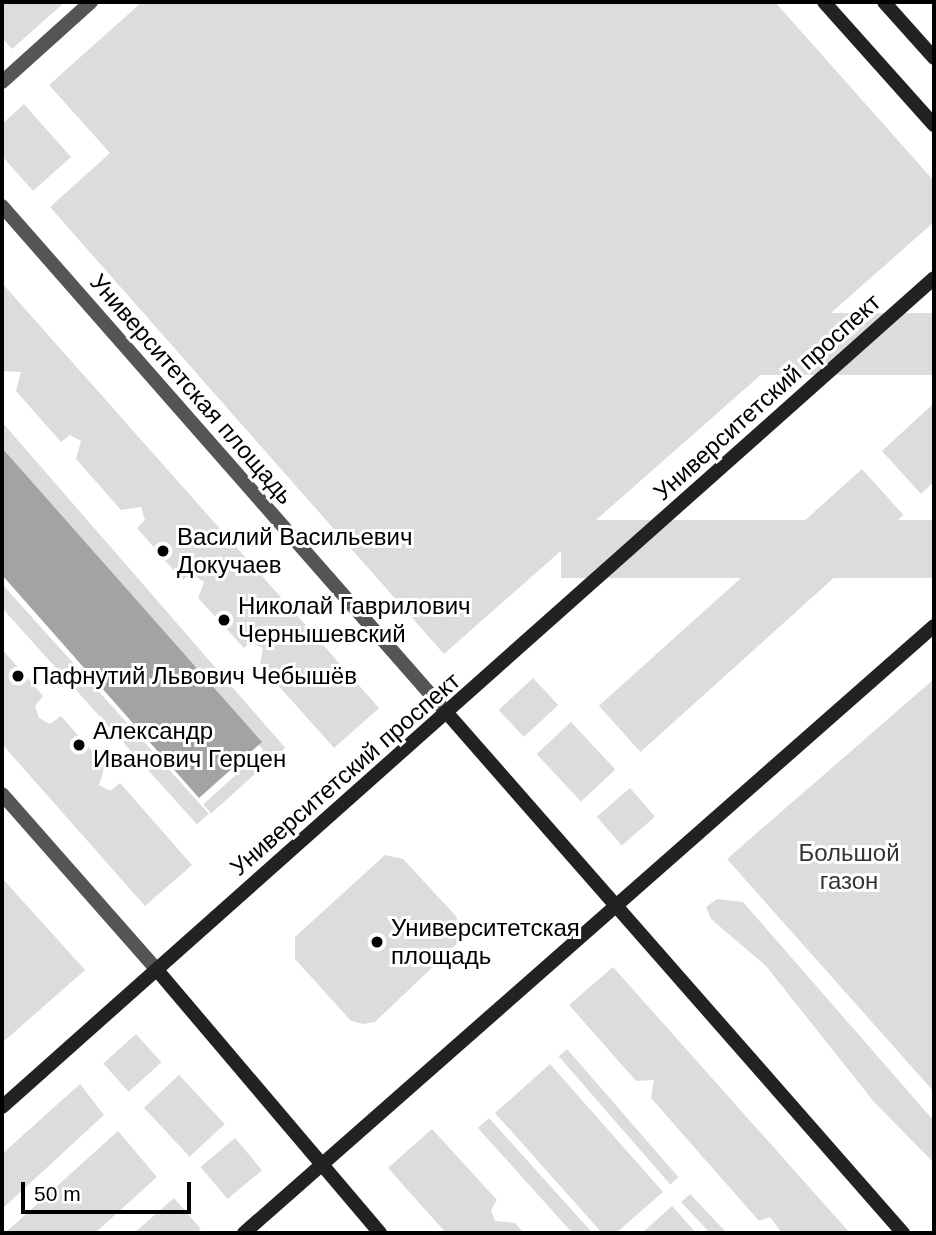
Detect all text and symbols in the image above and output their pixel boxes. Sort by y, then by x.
street label: Университетская площадь [84,268,300,510]
street label: Университетский проспект [648,288,886,506]
place label: Василий Васильевич Докучаев [177,523,413,579]
marker: Василий Васильевич Докучаев [155,543,171,559]
place label: Николай Гаврилович Чернышевский [238,592,471,648]
marker: Николай Гаврилович Чернышевский [216,612,232,628]
place label: Пафнутий Львович Чебышёв [32,662,357,690]
street label: Университетский проспект [224,666,466,882]
marker: Пафнутий Львович Чебышёв [10,668,26,684]
place label: Александр Иванович Герцен [93,717,286,773]
marker: Александр Иванович Герцен [71,737,87,753]
park label: Большой газон [798,839,900,895]
place label: Университетская площадь [391,914,580,970]
marker: Университетская площадь [369,934,385,950]
scale bar [24,1168,194,1212]
text: 50 m [34,1182,81,1205]

